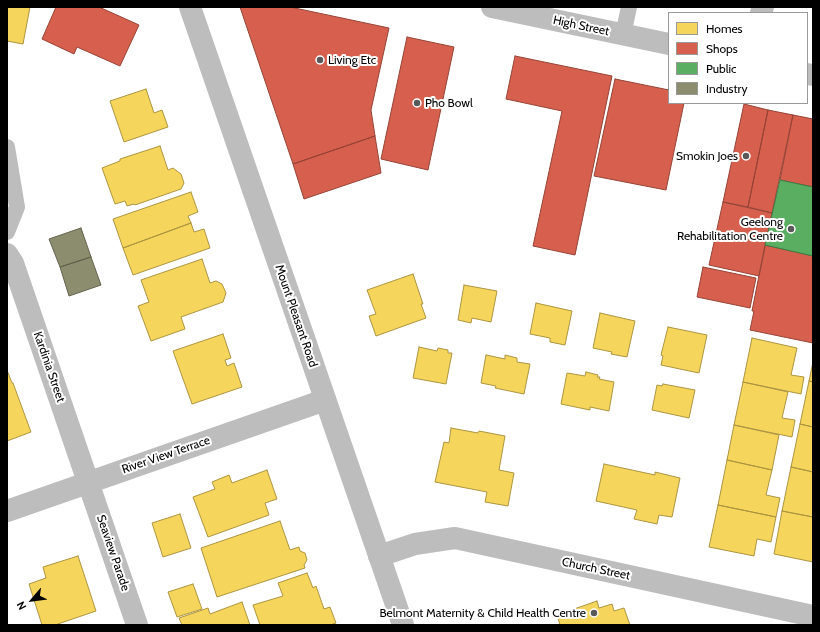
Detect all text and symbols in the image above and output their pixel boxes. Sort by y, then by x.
legend [668,12,808,104]
street label: High Street [552,13,610,39]
text: Homes [706,21,743,36]
text: Shops [706,41,738,56]
place label: Living Etc [328,53,376,67]
marker: Living Etc [315,55,325,65]
text: Public [706,61,737,76]
text: Industry [706,81,747,96]
place label: Pho Bowl [425,96,473,110]
marker: Pho Bowl [412,98,422,108]
place label: Smokin Joes [676,149,738,163]
marker: Smokin Joes [741,151,751,161]
place label: Geelong Rehabilitation Centre [677,215,783,243]
marker: Geelong Rehabilitation Centre [786,224,796,234]
street label: Mount Pleasant Road [272,263,320,369]
street label: Kardinia Street [30,330,68,404]
street label: River View Terrace [120,433,212,477]
street label: Seaview Parade [93,513,133,593]
street label: Church Street [561,555,631,583]
north arrow [12,580,52,620]
text: N [13,599,29,612]
place label: Belmont Maternity & Child Health Centre [379,606,586,620]
marker: Belmont Maternity & Child Health Centre [589,608,599,618]

